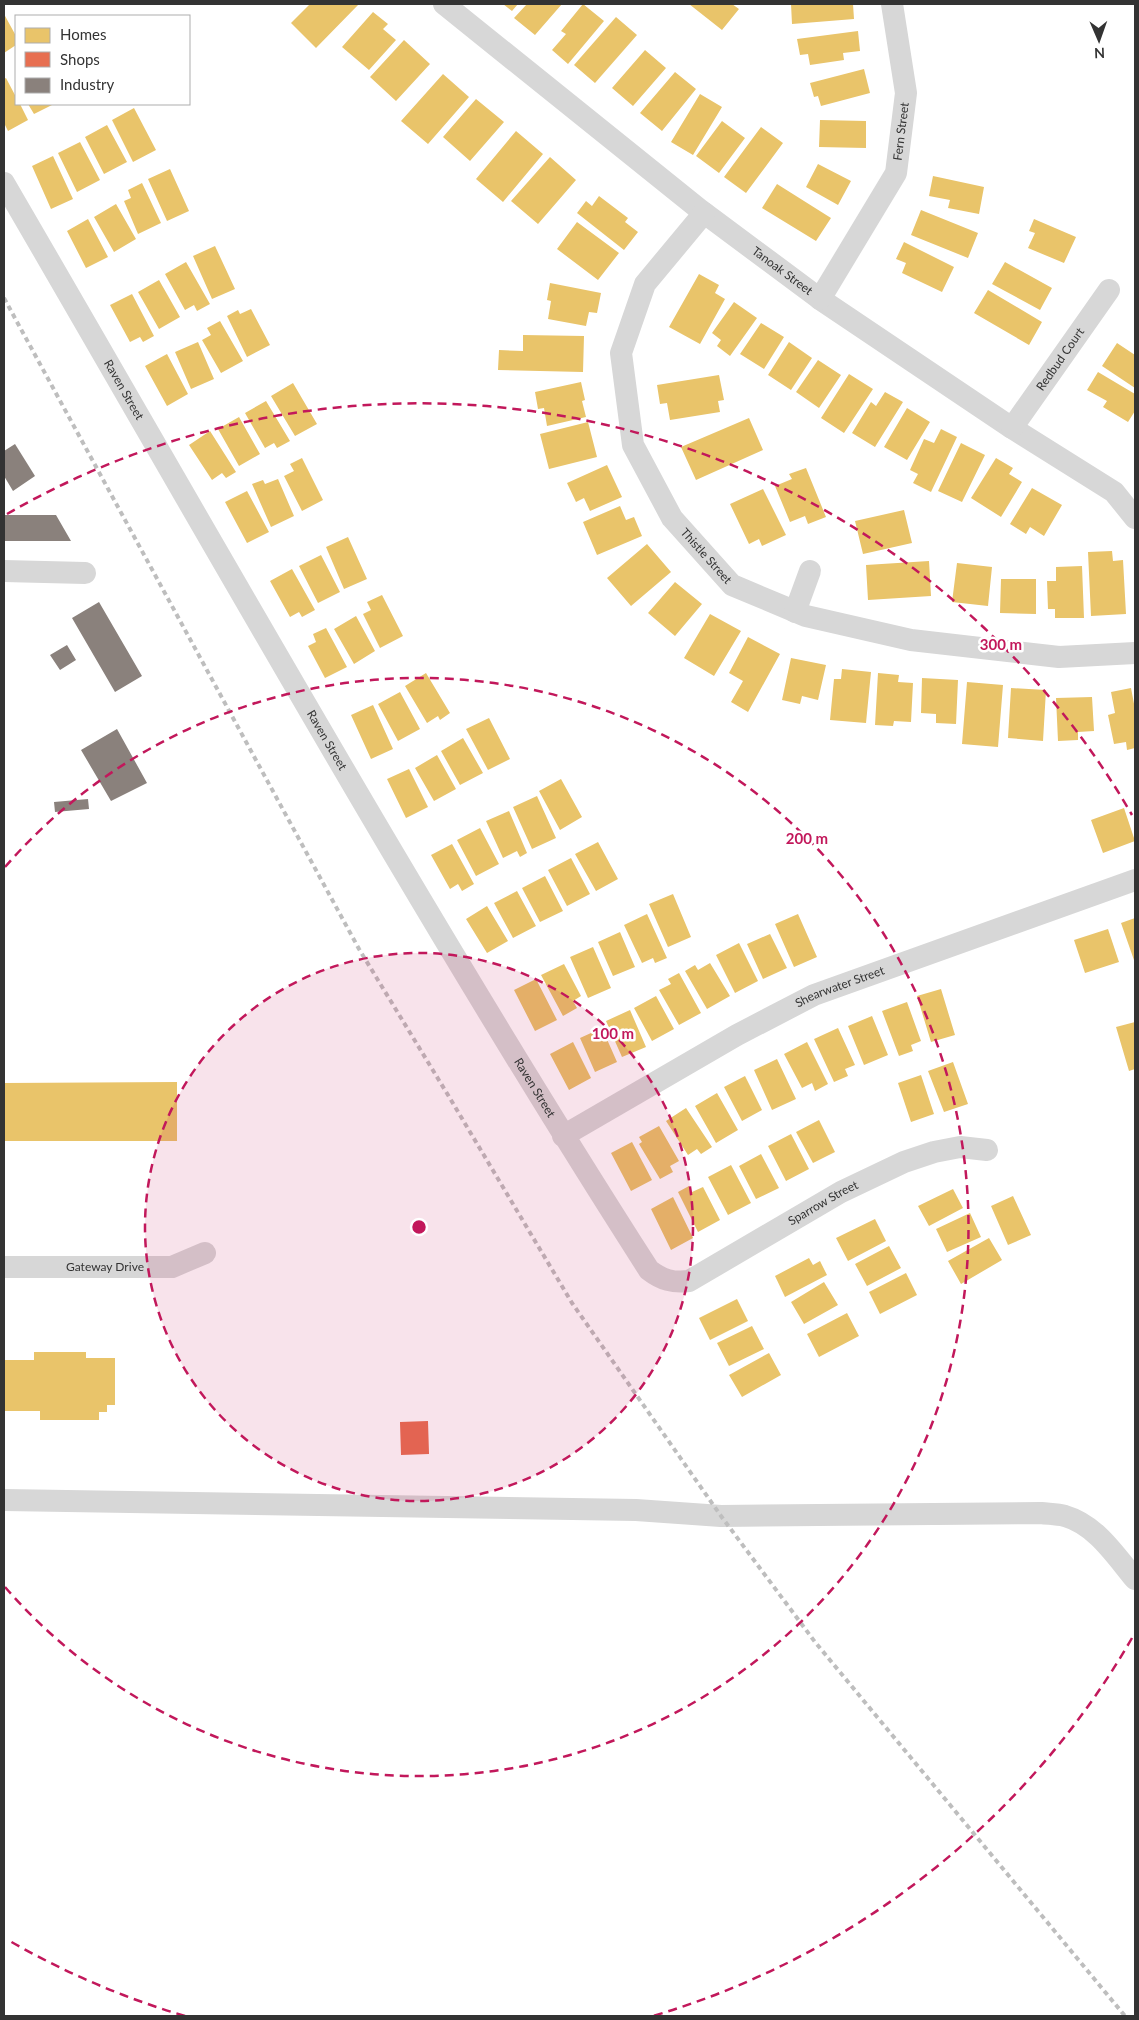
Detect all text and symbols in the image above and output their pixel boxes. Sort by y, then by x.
legend [15,15,190,105]
north arrow [1074,15,1124,65]
text: Homes [60,25,106,43]
text: N [1094,45,1105,62]
text: Shops [60,50,100,68]
text: Industry [60,75,115,93]
street label: Fern Street [890,101,912,161]
street label: Tanoak Street [749,243,817,298]
street label: Redbud Court [1033,324,1088,393]
street label: Raven Street [101,357,148,423]
street label: Thistle Street [678,525,736,587]
text: 300 m [980,635,1022,653]
street label: Raven Street [304,707,351,773]
text: 200 m [786,829,828,847]
street label: Shearwater Street [792,962,887,1011]
text: 100 m [592,1024,634,1042]
street label: Raven Street [511,1055,559,1121]
street label: Sparrow Street [785,1177,861,1228]
centre of rings [410,1218,428,1236]
street label: Gateway Drive [66,1259,144,1274]

